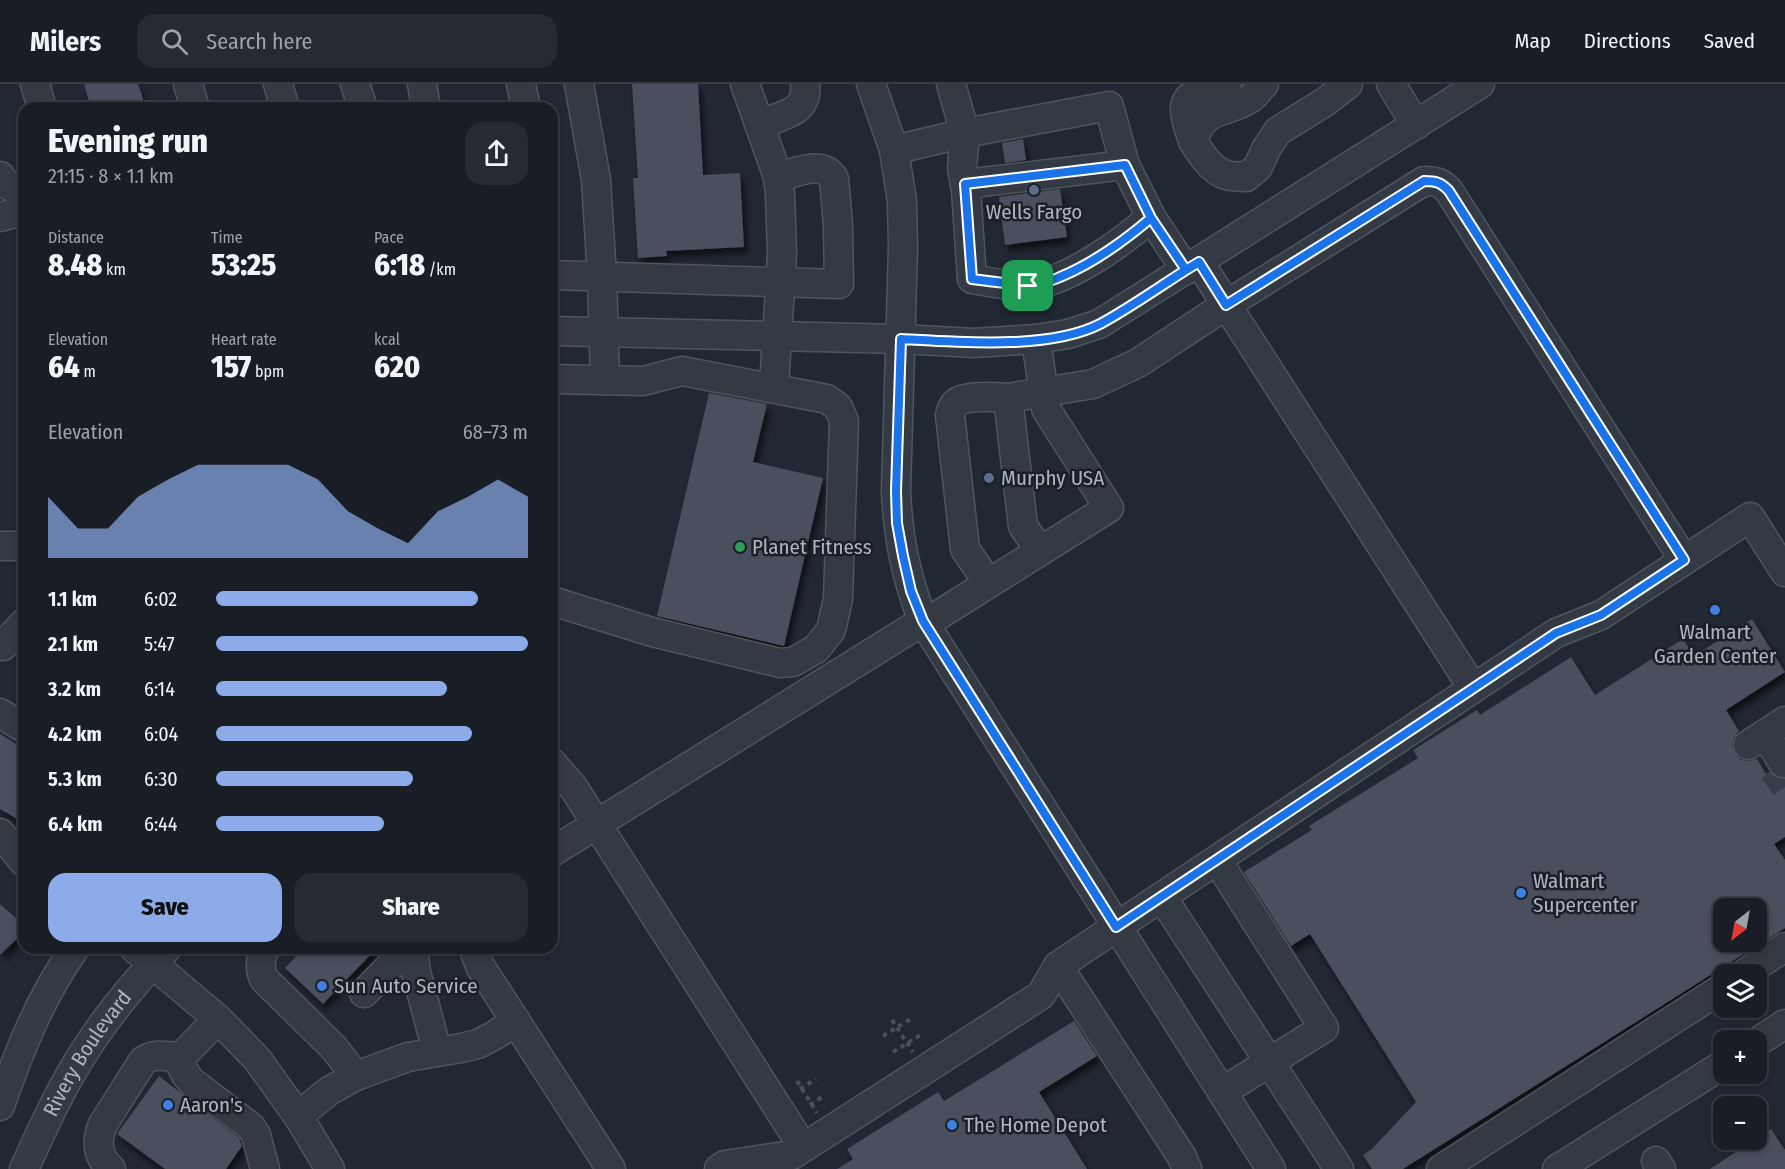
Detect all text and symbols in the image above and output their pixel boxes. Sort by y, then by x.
search box [137,14,557,68]
text: Milers [30,25,101,58]
icon: search [158,25,191,58]
text: Search here [206,28,312,55]
text: Map [1514,28,1551,54]
text: Directions [1584,28,1671,54]
text: Saved [1704,28,1755,54]
text: Evening run [48,121,208,161]
button: share [465,122,528,185]
text: 21:15 · 8 × 1.1 km [48,164,174,188]
marker: Wells Fargo [1027,183,1041,197]
place label: Wells Fargo [986,199,1082,225]
text: Distance [48,228,104,247]
text: Time [211,228,243,247]
text: Pace [374,228,404,247]
text: 8.48 [48,247,102,283]
text: 53:25 [211,247,276,283]
text: 6:18 [374,247,425,283]
text: km [102,260,126,279]
text: /km [425,260,456,279]
pin [1002,260,1053,311]
icon: arrive [1011,269,1044,302]
text: Elevation [48,330,108,349]
text: Heart rate [211,330,277,349]
text: kcal [374,330,400,349]
text: 64 [48,349,80,385]
text: 157 [211,349,251,385]
text: 620 [374,349,420,385]
text: m [80,362,96,381]
text: bpm [251,362,284,381]
text: Elevation [48,420,123,444]
text: 68–73 m [463,420,528,444]
place label: Murphy USA [1001,465,1104,491]
marker: Murphy USA [982,471,996,485]
place label: Planet Fitness [752,534,872,560]
marker: Planet Fitness [733,540,747,554]
text: 1.1 km [48,587,97,611]
text: 6:02 [144,587,177,611]
marker: Walmart Garden Center [1708,603,1722,617]
place label: Walmart Garden Center [1654,619,1777,669]
text: 2.1 km [48,632,98,656]
text: 5:47 [144,632,175,656]
text: 3.2 km [48,677,101,701]
text: 6:14 [144,677,175,701]
text: 4.2 km [48,722,102,746]
text: 6:04 [144,722,178,746]
text: 5.3 km [48,767,102,791]
text: 6:30 [144,767,178,791]
text: 6.4 km [48,812,102,836]
text: 6:44 [144,812,177,836]
place label: Walmart Supercenter [1533,868,1638,918]
button: Save [48,873,282,942]
button: Share [294,873,528,942]
marker: Walmart Supercenter [1514,886,1528,900]
north arrow [1713,898,1767,952]
map controls [1713,898,1767,1150]
button: layers [1713,964,1767,1018]
place label: Sun Auto Service [334,973,478,999]
marker: Sun Auto Service [315,979,329,993]
street label: Rivery Boulevard [38,985,137,1121]
button: + [1713,1030,1767,1084]
place label: Aaron's [180,1092,243,1118]
button: − [1713,1096,1767,1150]
marker: Aaron's [161,1098,175,1112]
place label: The Home Depot [964,1112,1107,1138]
marker: The Home Depot [945,1118,959,1132]

